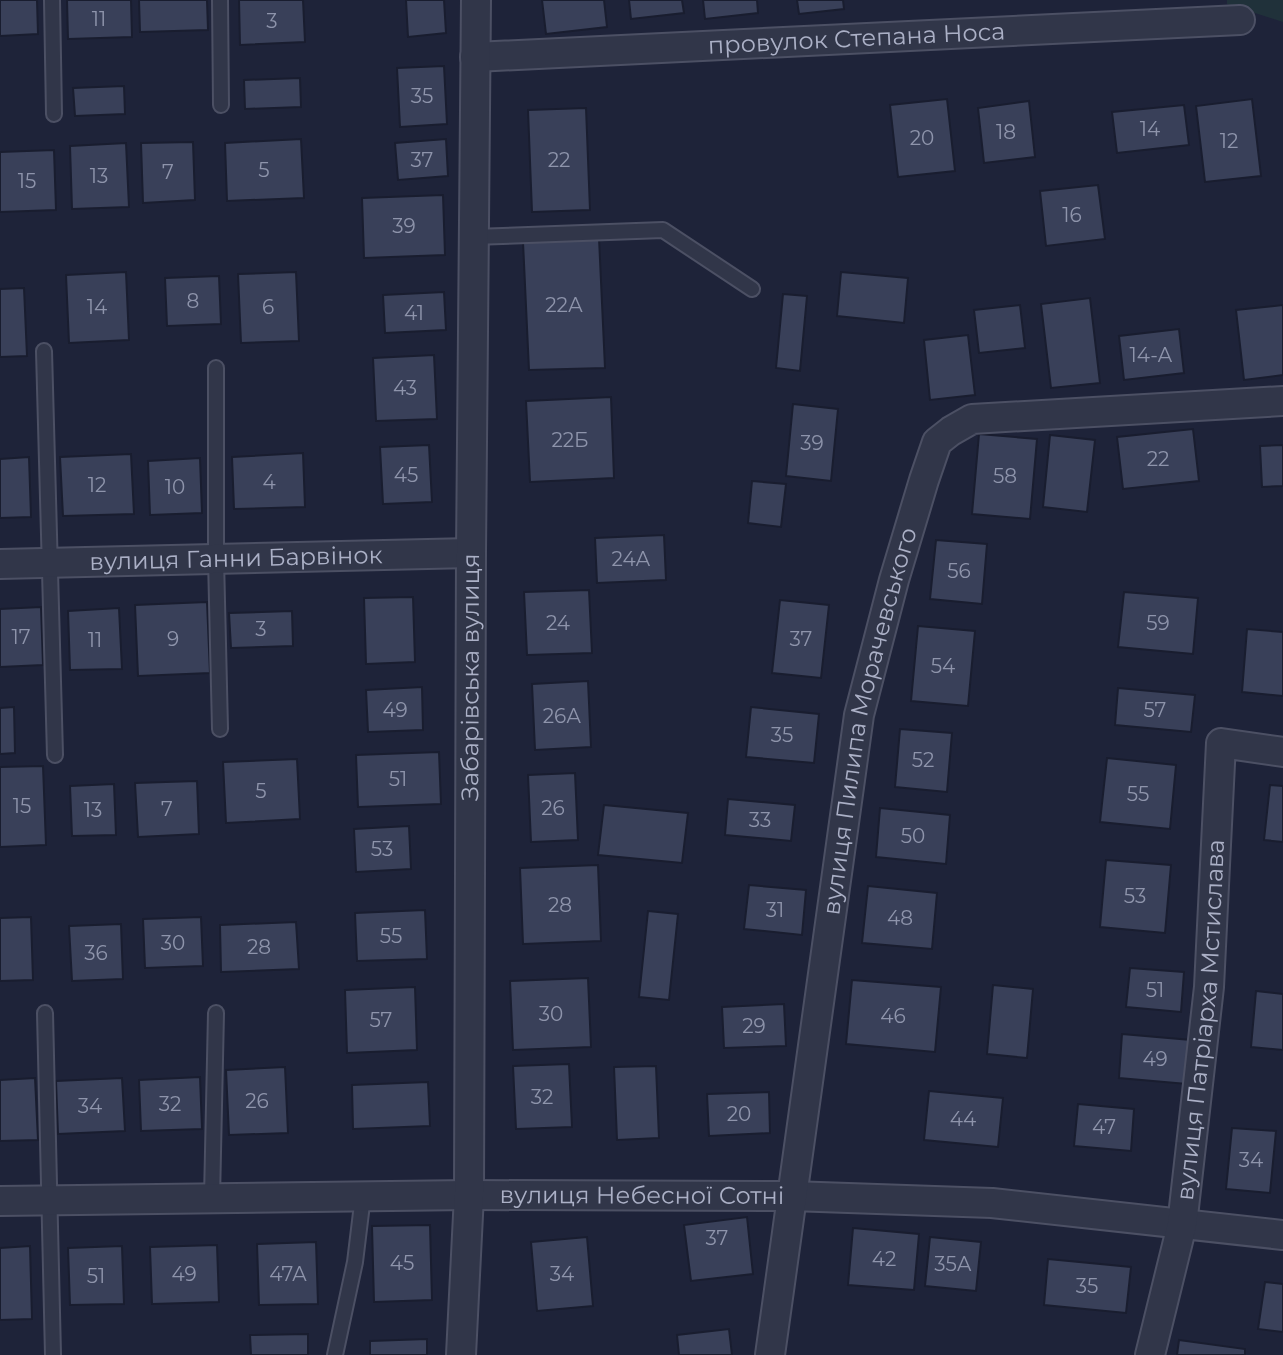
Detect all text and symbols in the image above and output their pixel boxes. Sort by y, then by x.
house number: 11 [92,7,106,31]
house number: 3 [266,9,278,33]
street label: провулок Степана Носа [707,16,1006,60]
house number: 35 [411,84,433,108]
house number: 14 [1140,117,1160,141]
house number: 18 [996,120,1016,144]
house number: 20 [910,126,934,150]
house number: 12 [1220,129,1238,153]
house number: 37 [411,148,433,172]
house number: 22 [548,148,570,172]
house number: 5 [258,158,270,182]
house number: 7 [162,160,174,184]
house number: 13 [90,164,108,188]
house number: 15 [18,169,36,193]
house number: 16 [1062,203,1082,227]
house number: 39 [392,214,416,238]
house number: 8 [187,289,199,313]
house number: 22А [545,293,583,317]
house number: 14 [87,295,107,319]
house number: 6 [262,295,274,319]
house number: 41 [404,301,424,325]
house number: 14-А [1130,343,1173,367]
house number: 43 [393,376,417,400]
house number: 22Б [551,428,589,452]
house number: 39 [800,431,824,455]
house number: 22 [1147,447,1169,471]
house number: 45 [394,463,418,487]
house number: 58 [993,464,1017,488]
house number: 4 [262,470,276,494]
house number: 12 [88,473,106,497]
house number: 10 [165,475,185,499]
street label: вулиця Пилипа Морачевського [816,524,923,917]
street label: вулиця Ганни Барвінок [89,540,383,576]
house number: 24А [611,547,651,571]
street label: Забарівська вулиця [455,553,485,801]
house number: 56 [947,559,971,583]
house number: 24 [546,611,570,635]
house number: 59 [1146,611,1170,635]
house number: 3 [255,617,267,641]
house number: 17 [12,625,31,649]
house number: 9 [167,627,179,651]
house number: 37 [790,627,812,651]
house number: 11 [88,628,102,652]
house number: 54 [931,654,955,678]
house number: 49 [382,698,408,722]
house number: 57 [1144,698,1166,722]
house number: 26А [543,704,581,728]
house number: 35 [771,723,793,747]
house number: 52 [912,748,934,772]
house number: 51 [389,767,407,791]
house number: 5 [255,779,267,803]
house number: 55 [1127,782,1149,806]
house number: 15 [13,794,31,818]
house number: 26 [541,796,565,820]
house number: 7 [161,797,173,821]
house number: 13 [84,798,102,822]
house number: 33 [749,808,771,832]
house number: 50 [901,824,925,848]
house number: 53 [371,837,393,861]
street label: вулиця Патріарха Мстислава [1170,839,1230,1202]
house number: 53 [1124,884,1146,908]
house number: 28 [548,893,572,917]
house number: 31 [766,898,784,922]
house number: 48 [887,906,913,930]
house number: 55 [380,924,402,948]
house number: 30 [161,931,185,955]
house number: 28 [247,935,271,959]
house number: 36 [84,941,108,965]
house number: 51 [1146,978,1164,1002]
house number: 30 [539,1002,563,1026]
house number: 46 [880,1004,906,1028]
house number: 57 [370,1008,392,1032]
house number: 29 [742,1014,766,1038]
house number: 49 [1142,1047,1168,1071]
house number: 32 [531,1085,553,1109]
house number: 26 [245,1089,269,1113]
house number: 32 [159,1092,181,1116]
house number: 34 [78,1094,102,1118]
house number: 20 [727,1102,751,1126]
house number: 44 [950,1107,976,1131]
house number: 47 [1092,1115,1116,1139]
house number: 34 [1239,1148,1263,1172]
street label: вулиця Небесної Сотні [499,1180,784,1210]
house number: 37 [706,1226,728,1250]
house number: 42 [872,1247,896,1271]
house number: 45 [390,1251,414,1275]
house number: 35А [934,1252,972,1276]
house number: 49 [171,1262,197,1286]
house number: 47А [269,1262,307,1286]
house number: 34 [550,1262,574,1286]
house number: 51 [87,1264,105,1288]
house number: 35 [1076,1274,1098,1298]

